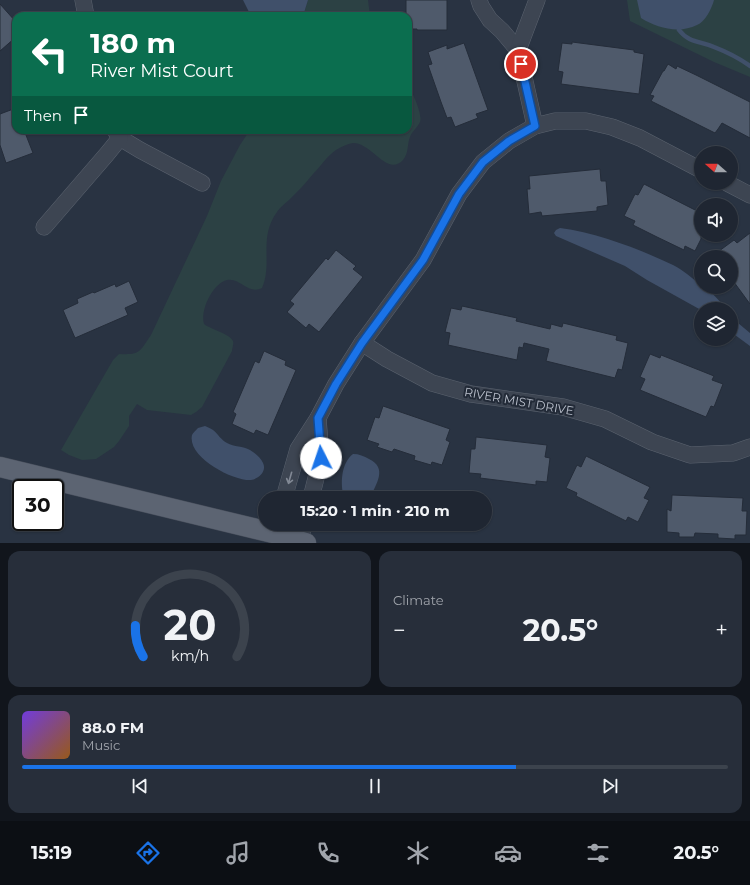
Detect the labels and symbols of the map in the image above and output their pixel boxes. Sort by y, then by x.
pin [504,47,538,81]
north arrow [694,146,738,190]
street label: RIVER MIST DRIVE [463,384,575,418]
position arrow [300,437,342,479]
one-way arrow [286,471,293,484]
speed limit sign: 30 [12,479,64,531]

